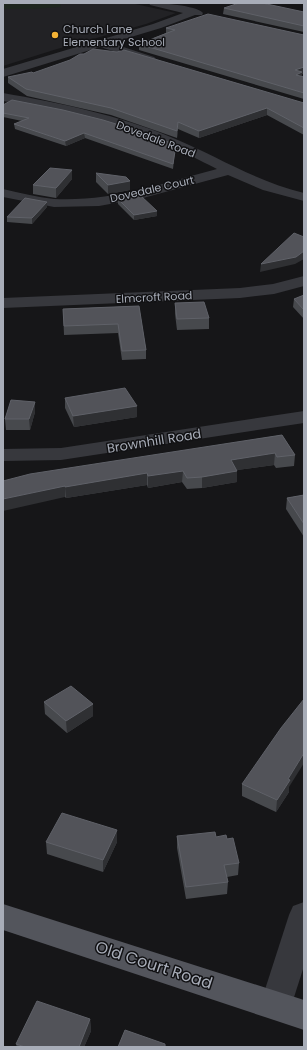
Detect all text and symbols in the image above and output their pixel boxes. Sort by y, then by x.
place label: Church Lane Elementary School [63,21,165,50]
marker: Church Lane Elementary School [50,30,60,40]
street label: Dovedale Road [114,117,198,161]
street label: Dovedale Court [108,172,196,206]
street label: Elmcroft Road [115,287,193,307]
street label: Brownhill Road [105,424,203,458]
street label: Old Court Road [92,935,216,995]

